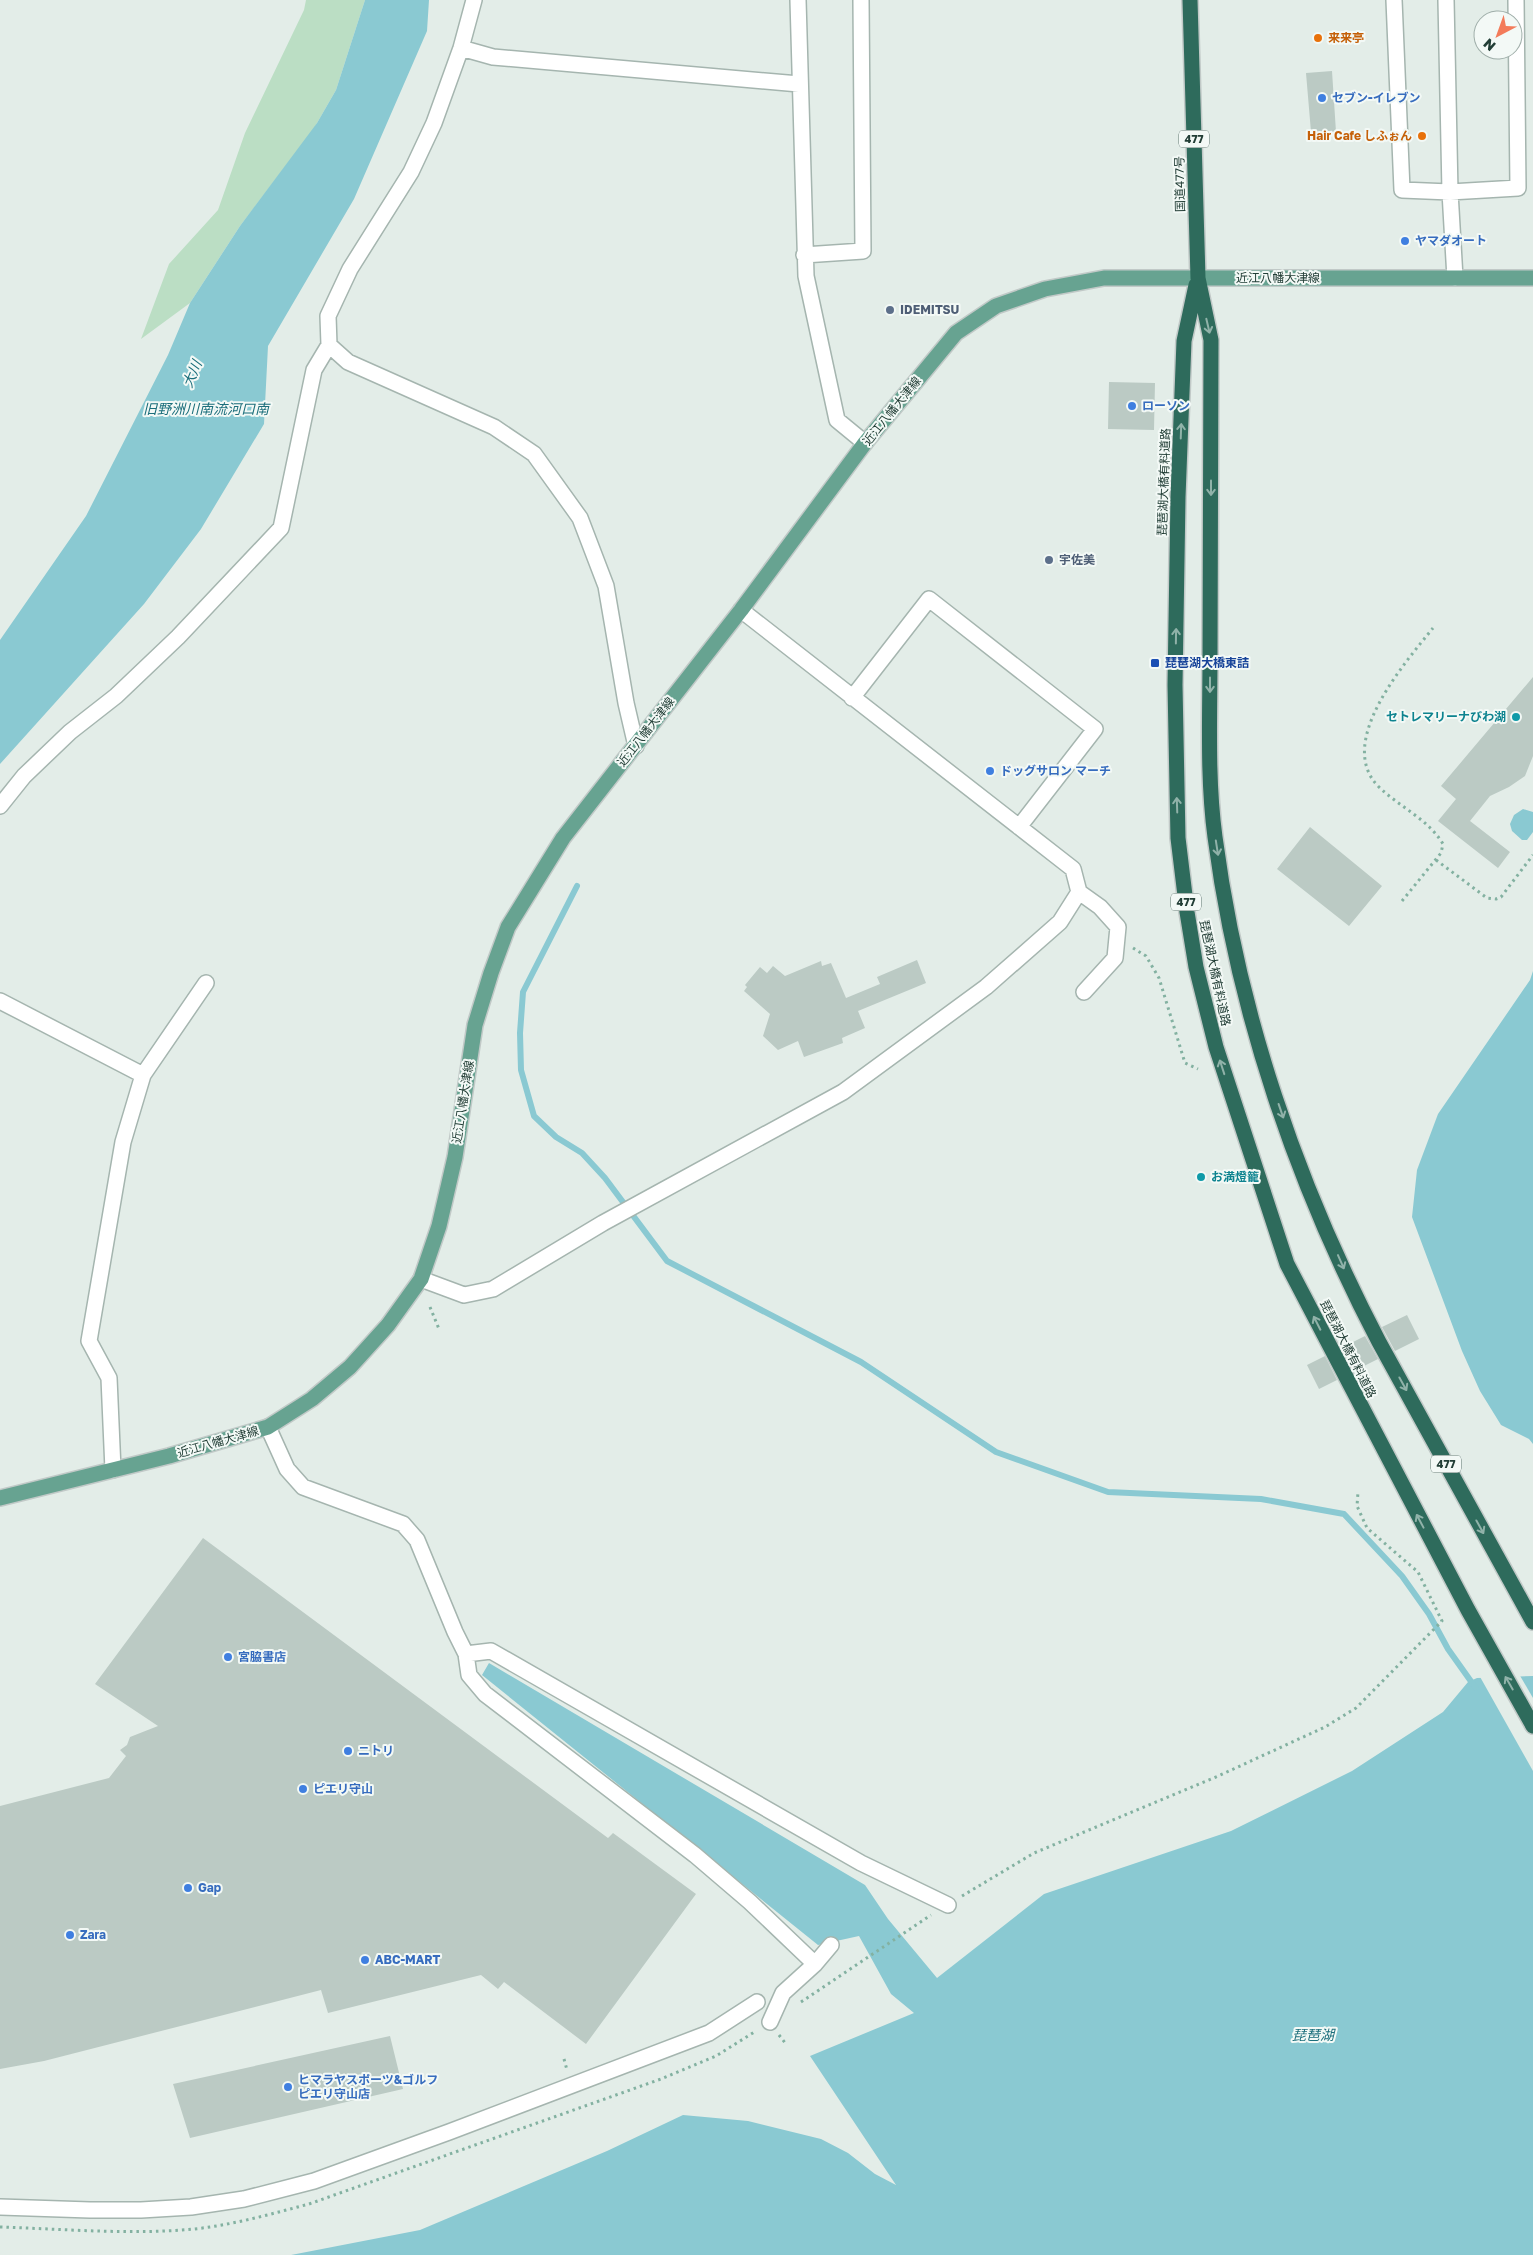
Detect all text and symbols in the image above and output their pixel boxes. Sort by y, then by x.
north arrow [1473,10,1523,60]
place label: 来来亭 [1328,30,1364,45]
marker: 来来亭 [1312,32,1324,44]
text: N [1480,35,1499,55]
place label: セブン-イレブン [1332,90,1421,105]
marker: セブン-イレブン [1316,92,1328,104]
place label: Hair Cafe しふぉん [1307,128,1412,143]
road number: 477 [1179,130,1209,148]
marker: Hair Cafe しふぉん [1416,130,1428,142]
street label: 国道477号 [1172,156,1187,212]
place label: ヤマダオート [1415,233,1487,248]
marker: ヤマダオート [1399,235,1411,247]
street label: 近江八幡大津線 [1236,270,1320,285]
place label: IDEMITSU [900,302,960,317]
marker: IDEMITSU [884,304,896,316]
one-way arrow [1204,317,1213,333]
water label: 大川 [178,356,206,390]
street label: 近江八幡大津線 [859,373,924,448]
place label: ローソン [1142,398,1190,413]
water label: 旧野洲川南流河口南 [143,400,271,417]
marker: ローソン [1126,400,1138,412]
one-way arrow [1176,424,1185,440]
street label: 琵琶湖大橋有料道路 [1154,428,1173,536]
one-way arrow [1206,480,1216,496]
place label: 宇佐美 [1059,552,1095,567]
marker: 宇佐美 [1043,554,1055,566]
one-way arrow [1171,629,1181,645]
place label: 琵琶湖大橋東詰 [1165,655,1249,670]
marker: 琵琶湖大橋東詰 [1149,657,1161,669]
one-way arrow [1205,677,1215,693]
street label: 近江八幡大津線 [614,694,677,769]
place label: セトレマリーナびわ湖 [1386,709,1506,724]
marker: セトレマリーナびわ湖 [1510,711,1522,723]
place label: ドッグサロン マーチ [1000,763,1111,778]
marker: ドッグサロン マーチ [984,765,996,777]
one-way arrow [1172,797,1182,813]
one-way arrow [1212,839,1222,855]
road number: 477 [1171,894,1201,910]
street label: 琵琶湖大橋有料道路 [1197,919,1234,1027]
street label: 近江八幡大津線 [449,1059,476,1145]
one-way arrow [1217,1060,1227,1076]
one-way arrow [1277,1103,1286,1119]
place label: お満燈籠 [1211,1169,1259,1184]
marker: お満燈籠 [1195,1171,1207,1183]
one-way arrow [1337,1254,1347,1269]
street label: 琵琶湖大橋有料道路 [1317,1297,1380,1400]
one-way arrow [1312,1316,1321,1331]
one-way arrow [1398,1377,1408,1391]
street label: 近江八幡大津線 [175,1423,260,1460]
road number: 477 [1431,1456,1461,1472]
one-way arrow [1415,1514,1424,1529]
one-way arrow [1476,1519,1486,1534]
place label: 宮脇書店 [238,1649,286,1664]
marker: 宮脇書店 [222,1651,234,1663]
one-way arrow [1504,1676,1514,1691]
place label: ニトリ [358,1743,394,1758]
marker: ニトリ [342,1745,354,1757]
place label: ピエリ守山 [313,1781,373,1796]
marker: ピエリ守山 [297,1783,309,1795]
place label: Gap [198,1880,222,1895]
marker: Gap [182,1882,194,1894]
place label: Zara [80,1927,106,1942]
marker: Zara [64,1929,76,1941]
place label: ABC-MART [375,1952,440,1967]
marker: ABC-MART [359,1954,371,1966]
water label: 琵琶湖 [1292,2026,1336,2043]
place label: ヒマラヤスポーツ&ゴルフ ピエリ守山店 [298,2072,438,2101]
marker: ヒマラヤスポーツ&ゴルフ ピエリ守山店 [282,2081,294,2093]

